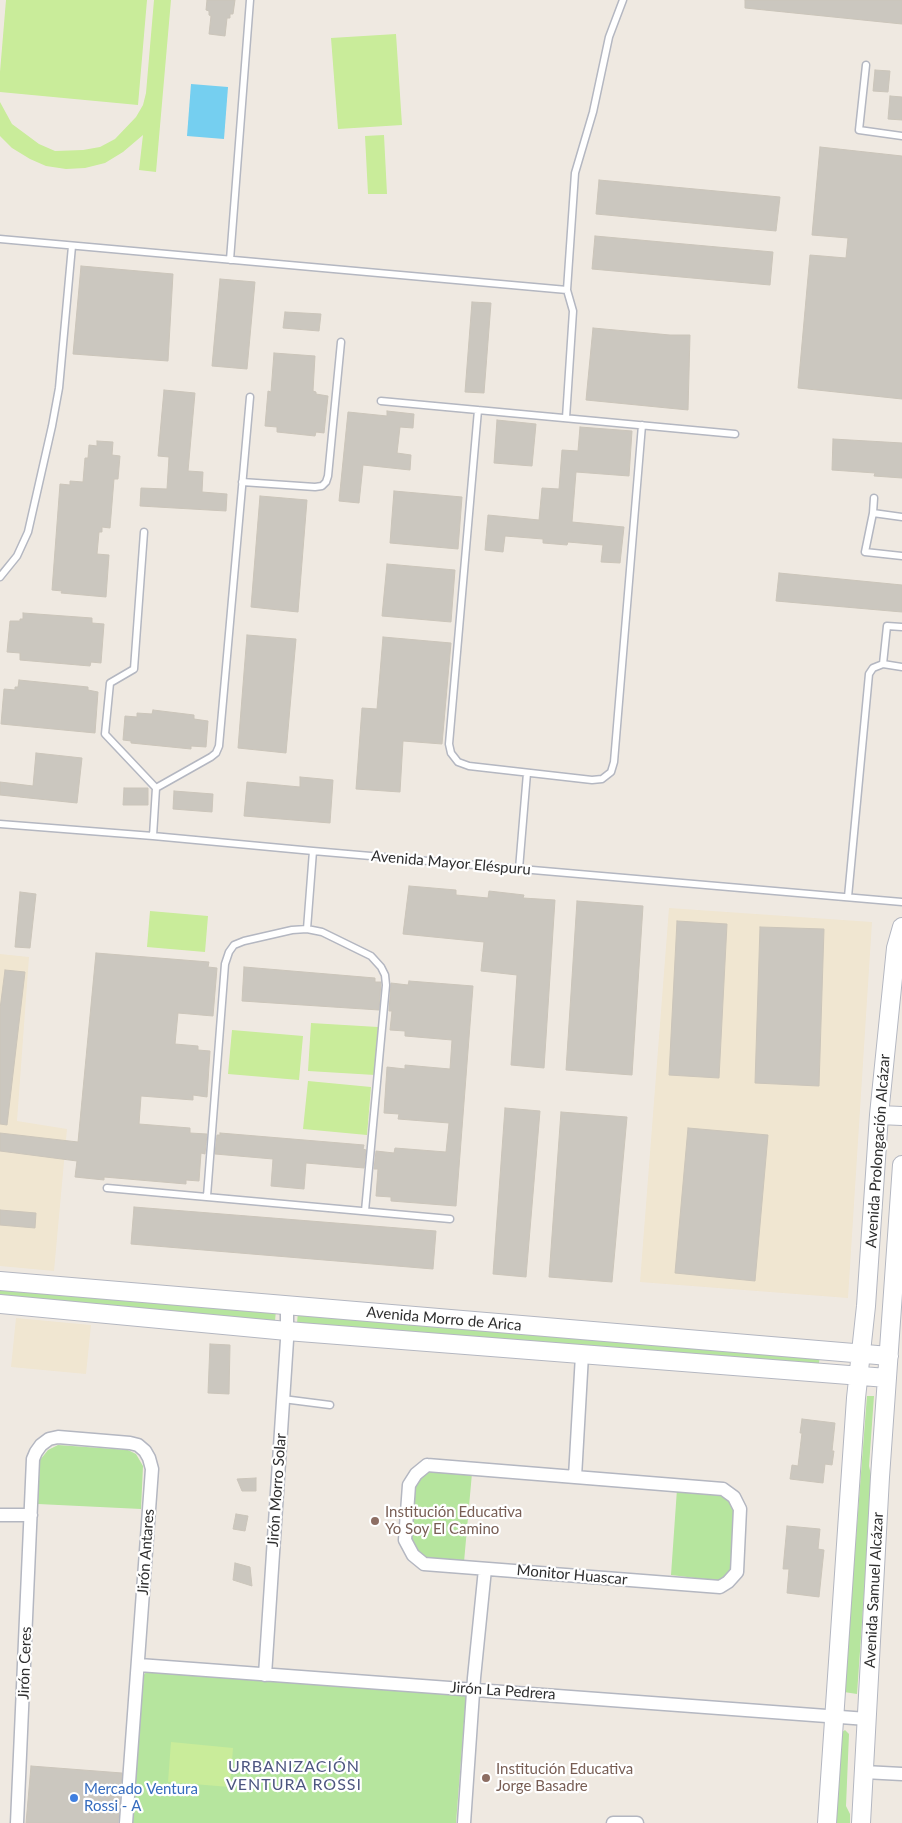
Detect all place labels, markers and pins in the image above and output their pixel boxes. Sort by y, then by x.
place label: Institución Educativa Yo Soy El Camino [385,1503,522,1538]
marker: Institución Educativa Yo Soy El Camino [369,1515,381,1527]
place label: Institución Educativa Jorge Basadre [496,1760,633,1795]
marker: Institución Educativa Jorge Basadre [480,1772,492,1784]
place label: Mercado Ventura Rossi - A [84,1780,198,1815]
marker: Mercado Ventura Rossi - A [68,1792,80,1804]

